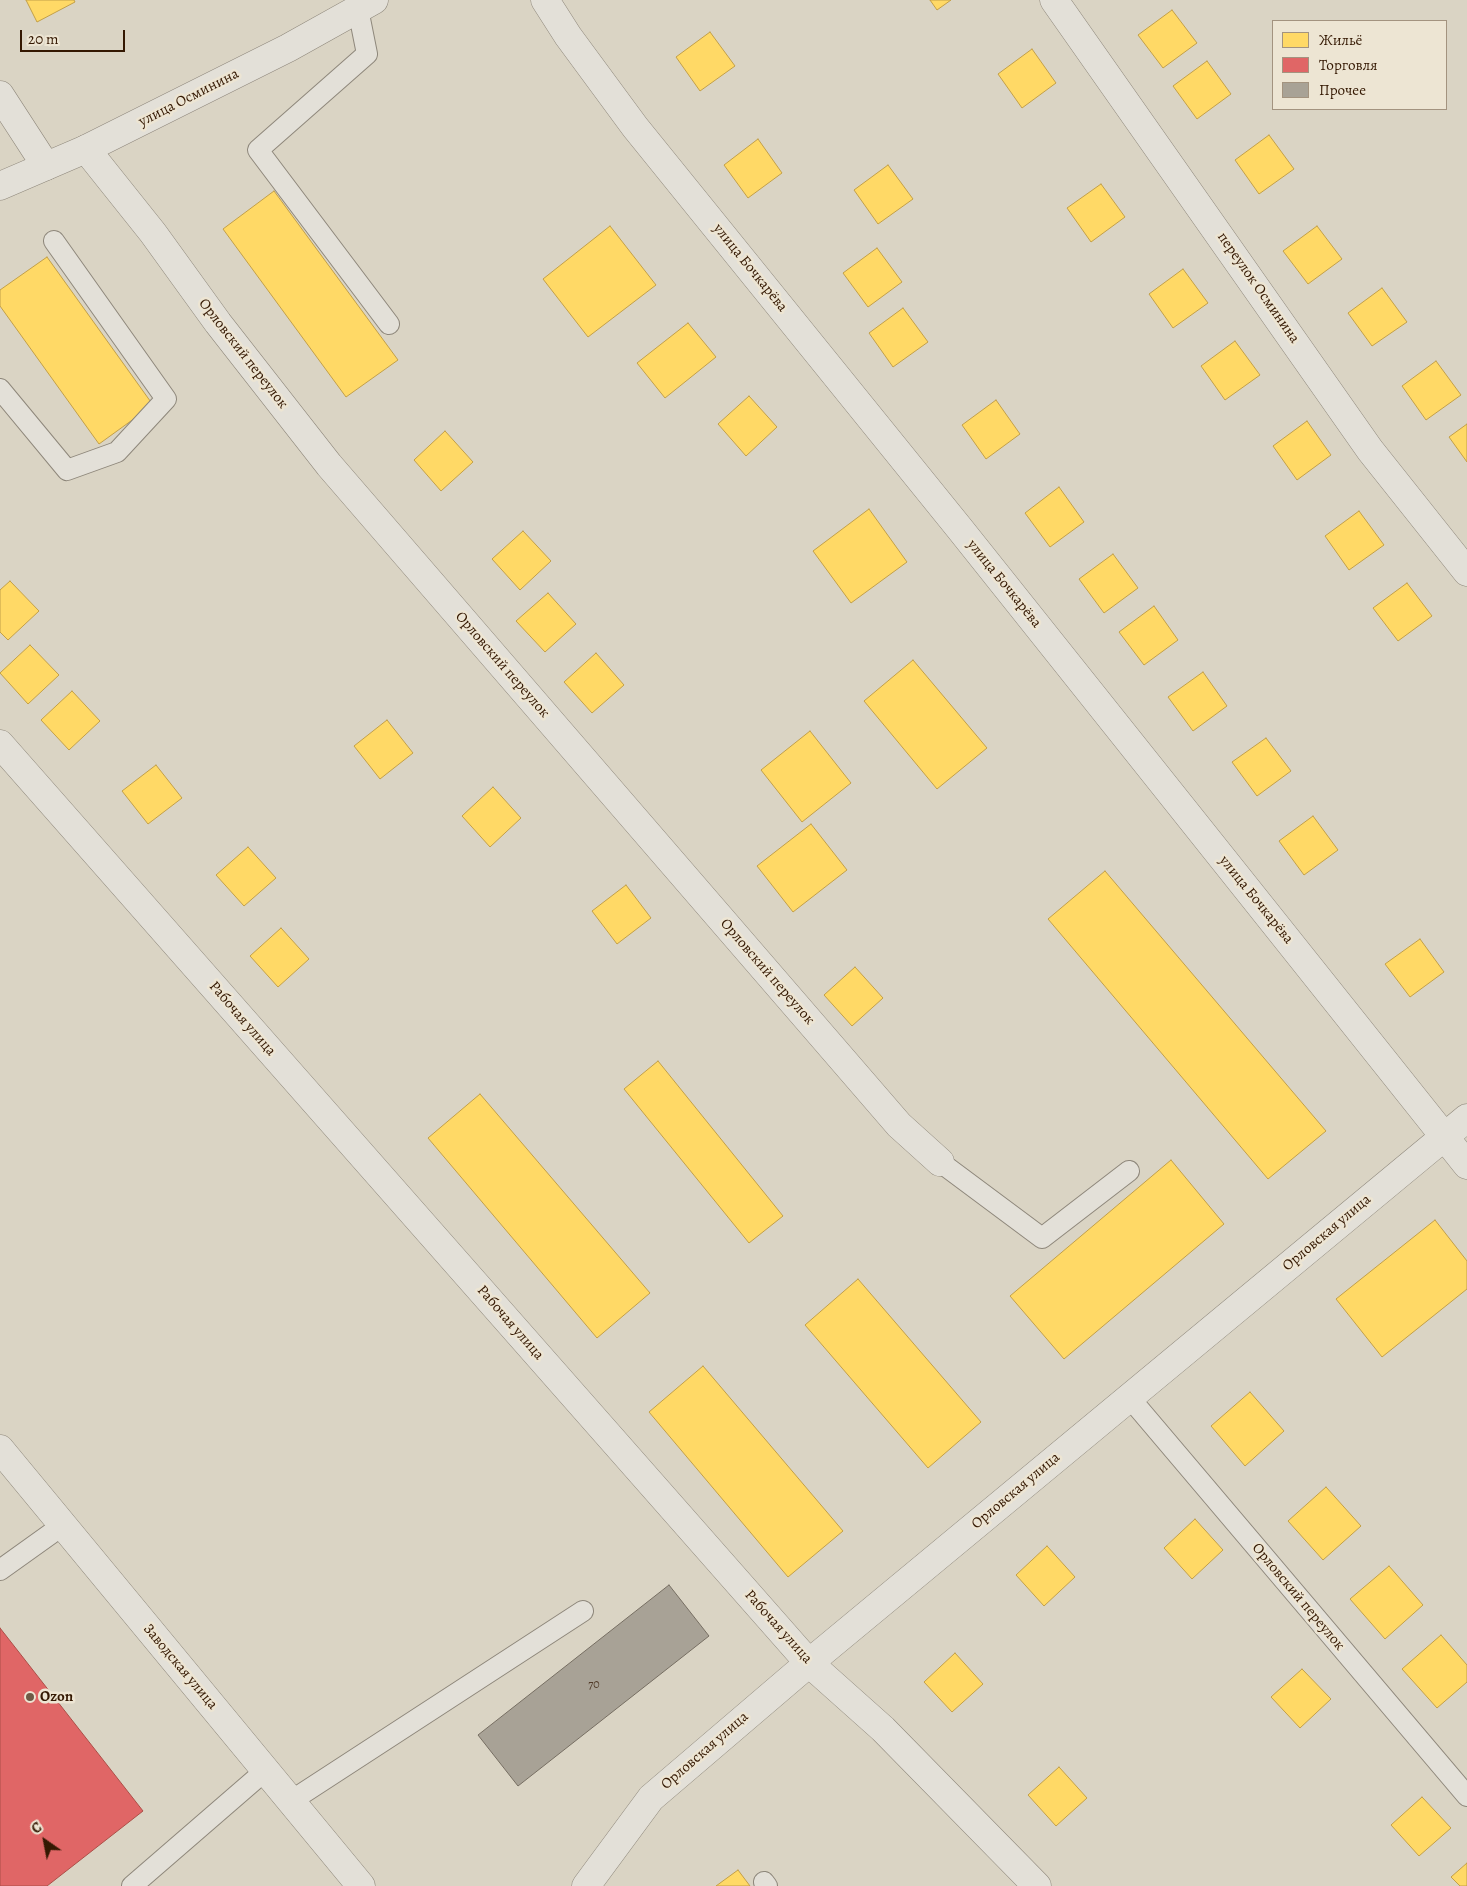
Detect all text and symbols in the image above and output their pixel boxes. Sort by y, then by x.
scale bar [22,20,128,52]
legend [1272,20,1447,110]
text: 20 m [28,29,59,49]
text: Жильё [1319,30,1362,50]
text: Торговля [1319,55,1377,75]
street label: улица Осминина [136,65,242,131]
text: Прочее [1319,80,1366,100]
street label: улица Бочкарёва [709,220,791,316]
street label: переулок Осминина [1213,229,1303,347]
street label: Орловский переулок [194,295,292,413]
street label: улица Бочкарёва [963,536,1045,632]
street label: Орловский переулок [451,608,553,722]
street label: улица Бочкарёва [1215,852,1297,948]
street label: Орловский переулок [716,915,818,1029]
street label: Рабочая улица [205,978,279,1060]
street label: Орловская улица [1279,1191,1375,1275]
street label: Рабочая улица [473,1282,547,1364]
street label: Орловская улица [968,1449,1064,1533]
street label: Орловский переулок [1248,1540,1348,1654]
street label: Рабочая улица [740,1586,816,1668]
street label: Заводская улица [139,1620,221,1714]
house number: 70 [588,1678,600,1692]
place label: Ozon [40,1688,73,1706]
marker: Ozon [24,1691,36,1703]
street label: Орловская улица [658,1708,752,1794]
north arrow [20,1816,70,1866]
text: С [28,1818,45,1838]

